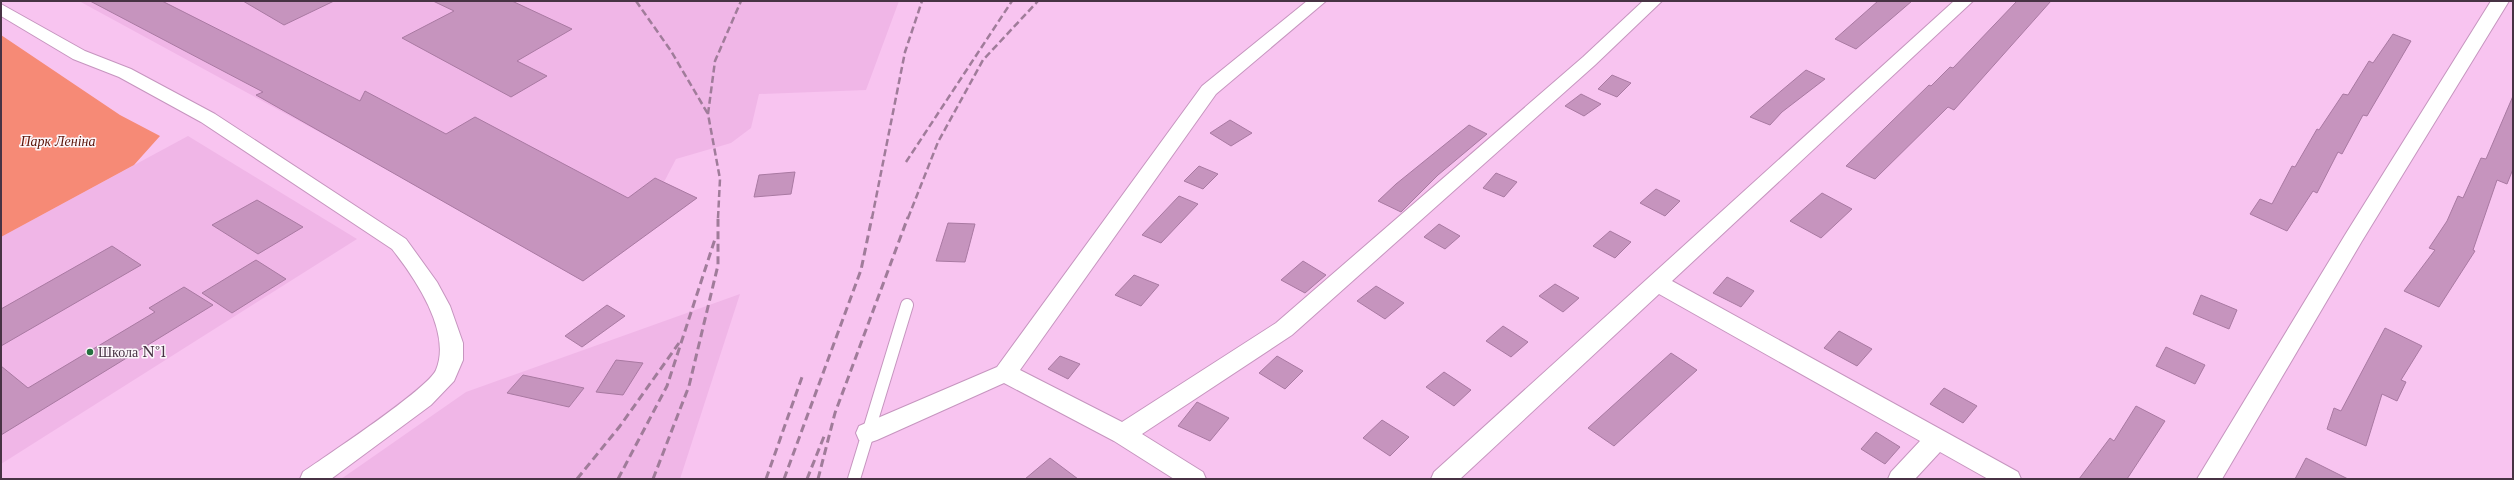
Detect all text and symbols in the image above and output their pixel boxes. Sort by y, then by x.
park label: Парк Леніна [20,132,96,150]
place label: Школа №1 [98,343,166,361]
marker: Школа №1 [85,347,95,357]

